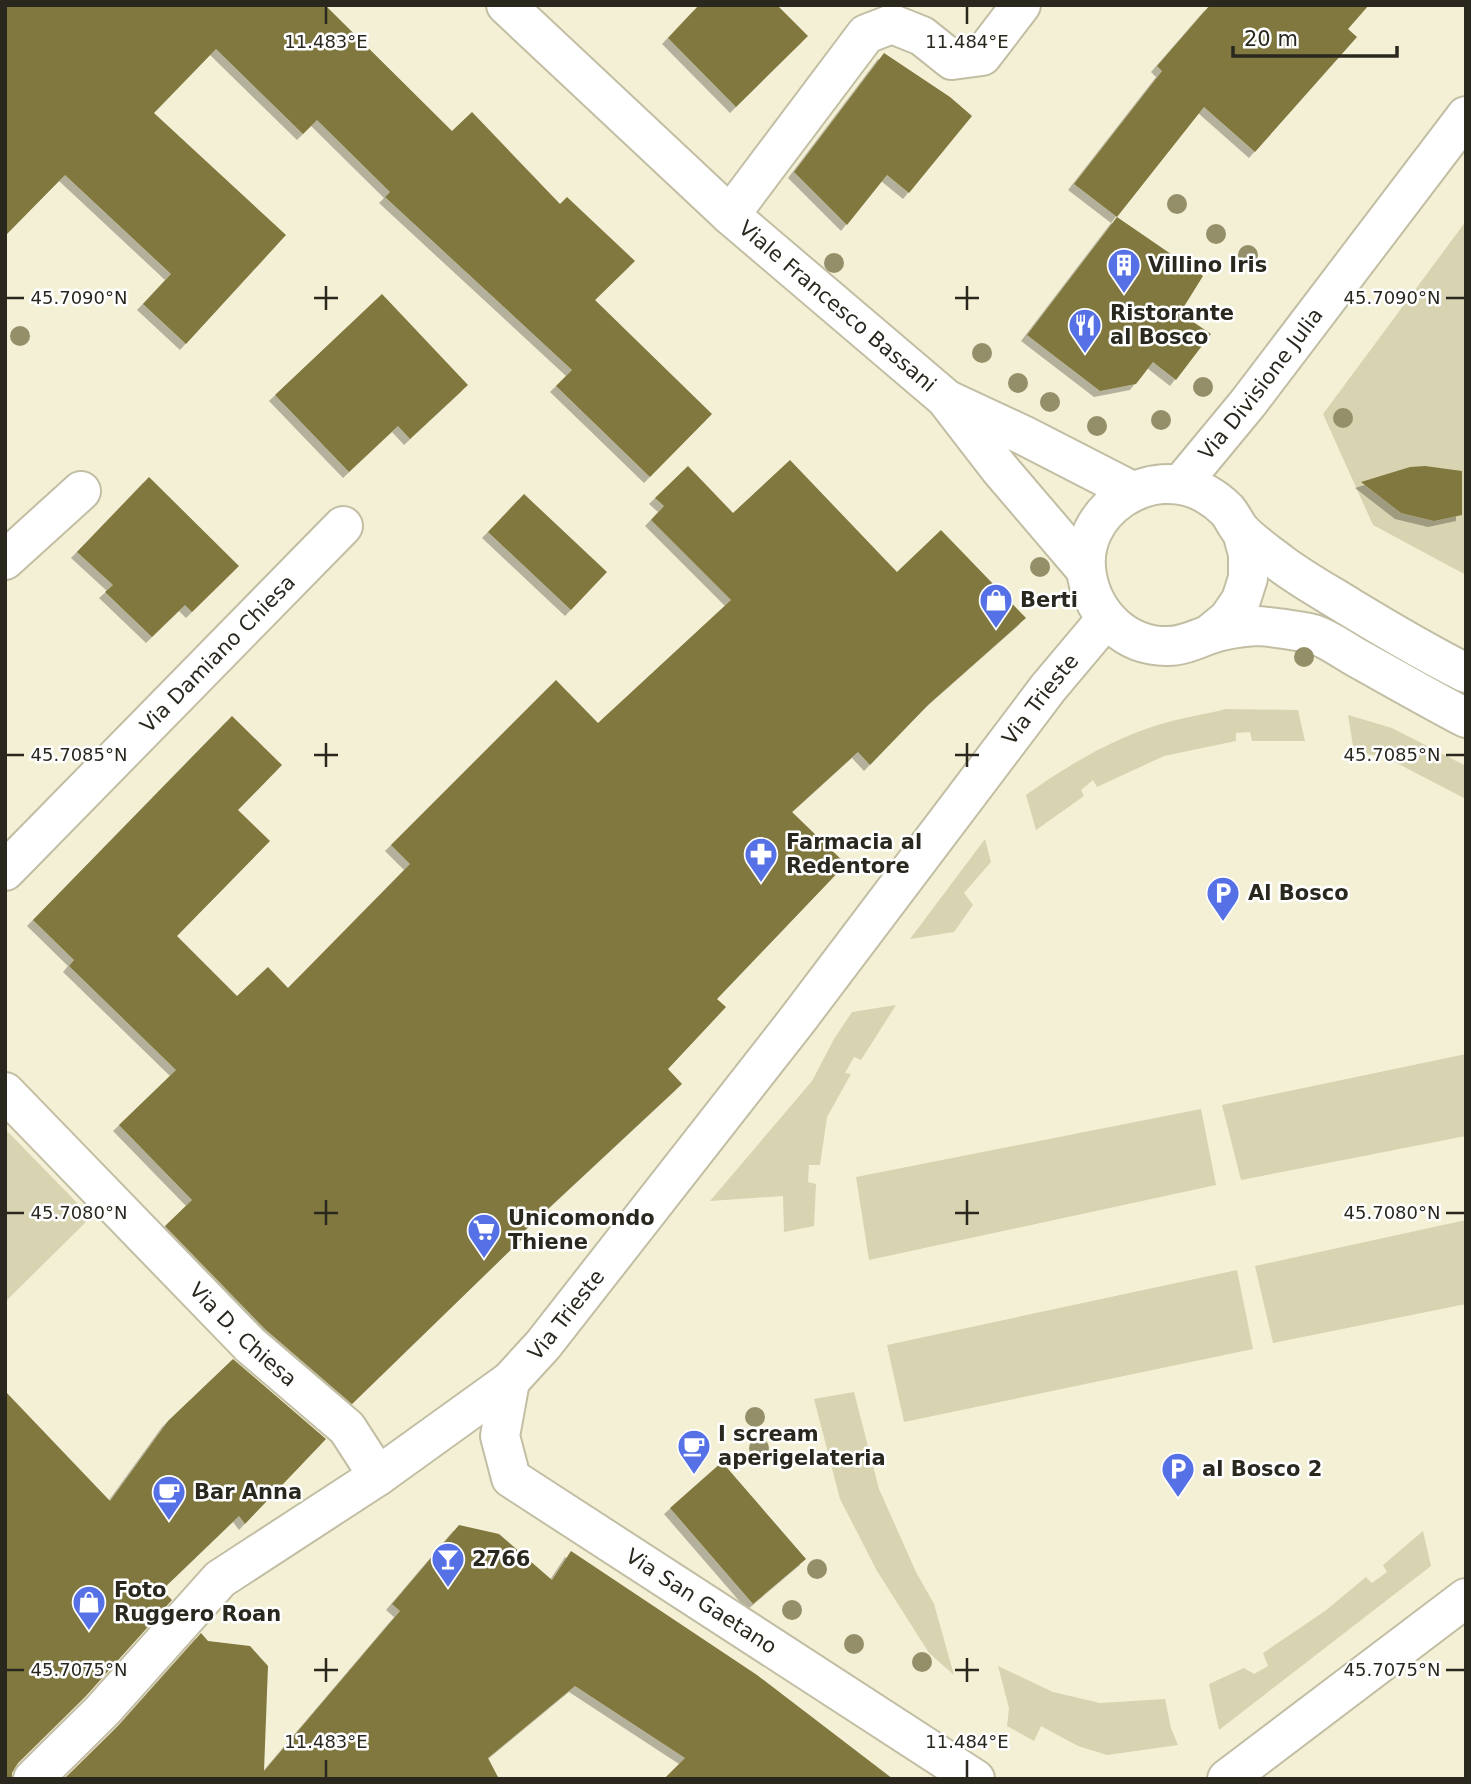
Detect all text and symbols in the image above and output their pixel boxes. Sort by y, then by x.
scale bar [1233,14,1398,58]
text: 20 m [1244,27,1298,51]
text: 11.483°E [284,31,368,52]
text: 11.484°E [925,31,1009,52]
street label: Viale Francesco Bassani [734,216,941,397]
building icon: Villino Iris [1105,246,1143,295]
place label: Villino Iris [1148,253,1267,277]
text: 45.7090°N [31,287,127,308]
text: 45.7090°N [1344,287,1440,308]
place label: Ristorante al Bosco [1110,301,1234,349]
street label: Via Divisione Julia [1194,303,1328,465]
restaurant icon: Ristorante al Bosco [1066,306,1104,355]
street label: Via Damiano Chiesa [135,570,300,738]
shop icon: Berti [977,581,1015,630]
place label: Berti [1020,588,1078,612]
street label: Via Trieste [997,649,1083,749]
text: 45.7085°N [31,744,127,765]
text: 45.7085°N [1344,744,1440,765]
place label: Farmacia al Redentore [786,830,922,878]
pharmacy icon: Farmacia al Redentore [742,835,780,884]
parking icon: Al Bosco [1204,874,1242,923]
place label: Al Bosco [1248,881,1349,905]
text: 45.7080°N [31,1202,127,1223]
text: 45.7080°N [1344,1202,1440,1223]
place label: Unicomondo Thiene [508,1206,655,1254]
supermarket icon: Unicomondo Thiene [465,1211,503,1260]
street label: Via Trieste [523,1265,609,1365]
street label: Via D. Chiesa [184,1278,302,1392]
place label: I scream aperigelateria [718,1422,886,1470]
cafe icon: I scream aperigelateria [675,1427,713,1476]
parking icon: al Bosco 2 [1159,1450,1197,1499]
place label: al Bosco 2 [1202,1457,1322,1481]
cafe icon: Bar Anna [150,1473,188,1522]
place label: Bar Anna [194,1480,302,1504]
bar icon: 2766 [429,1540,467,1589]
street label: Via San Gaetano [621,1544,781,1659]
place label: 2766 [472,1547,530,1571]
place label: Foto Ruggero Roan [114,1578,281,1626]
shop icon: Foto Ruggero Roan [70,1583,108,1632]
text: 45.7075°N [31,1659,127,1680]
text: 45.7075°N [1344,1659,1440,1680]
text: 11.483°E [284,1731,368,1752]
text: 11.484°E [925,1731,1009,1752]

